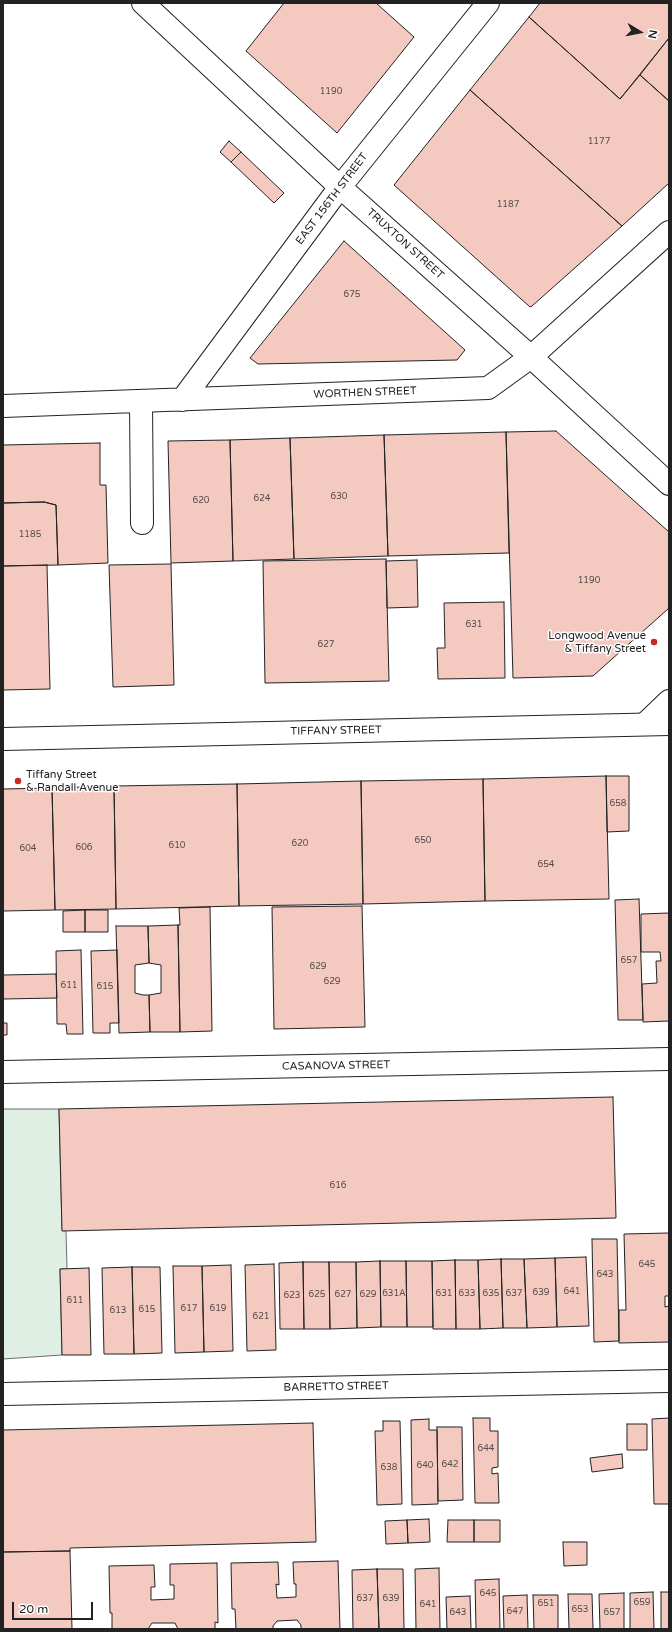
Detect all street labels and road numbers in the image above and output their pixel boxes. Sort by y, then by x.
street label: EAST 156TH STREET [293,151,371,247]
street label: TRUXTON STREET [364,206,446,282]
street label: WORTHEN STREET [313,385,417,401]
street label: TIFFANY STREET [290,724,382,738]
street label: CASANOVA STREET [282,1058,390,1074]
street label: BARRETTO STREET [283,1379,389,1395]

